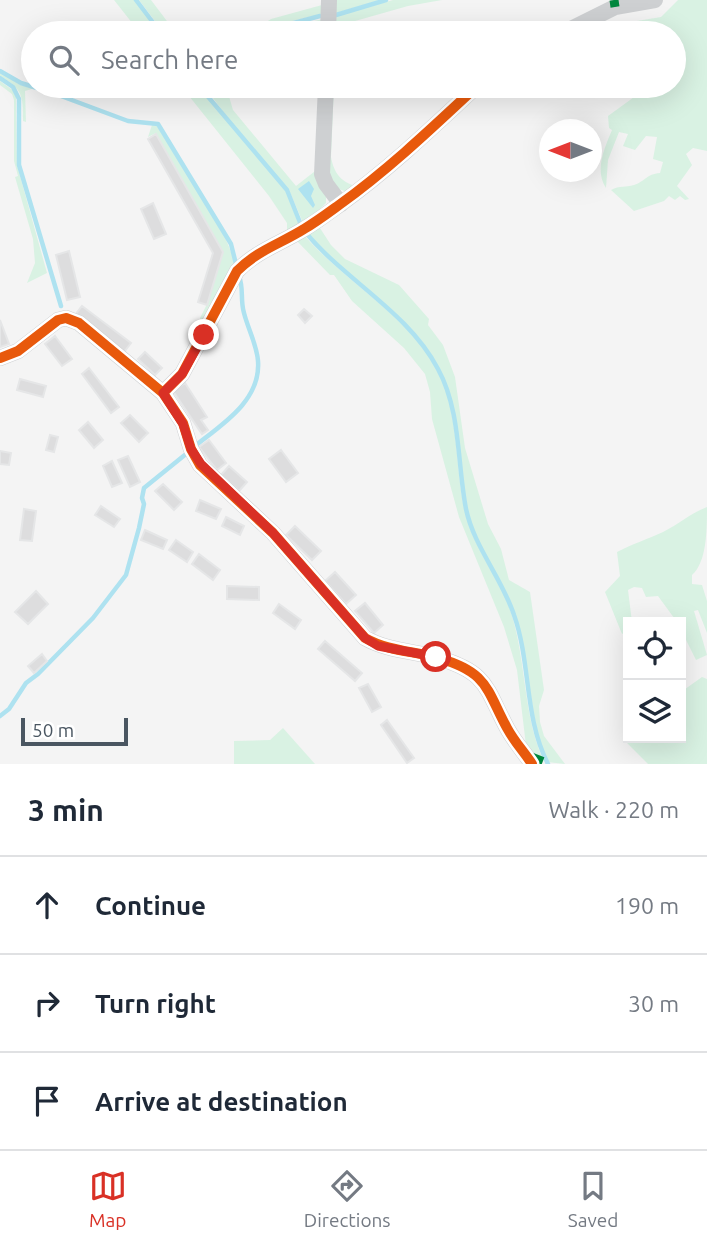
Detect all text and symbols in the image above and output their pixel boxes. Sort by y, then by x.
search box [21,21,686,98]
icon: search [45,41,83,79]
text: Search here [101,45,238,74]
north arrow [539,119,602,182]
route end [188,319,219,350]
map controls [623,617,686,743]
button: locate [623,617,686,680]
route start [420,641,451,672]
button: layers [623,680,686,743]
scale bar [21,715,128,747]
text: 50 m [32,719,74,741]
text: 3 min [28,793,104,827]
text: Walk · 220 m [548,797,679,822]
icon: ahead [28,886,66,924]
text: Continue [95,891,206,920]
text: 190 m [615,893,679,918]
icon: right [28,984,66,1022]
text: Turn right [95,989,216,1018]
text: 30 m [628,991,679,1016]
icon: arrive [28,1082,66,1120]
text: Arrive at destination [95,1087,348,1116]
tab: Map [89,1167,127,1231]
tab: Directions [304,1167,391,1231]
tab: Saved [568,1167,618,1231]

